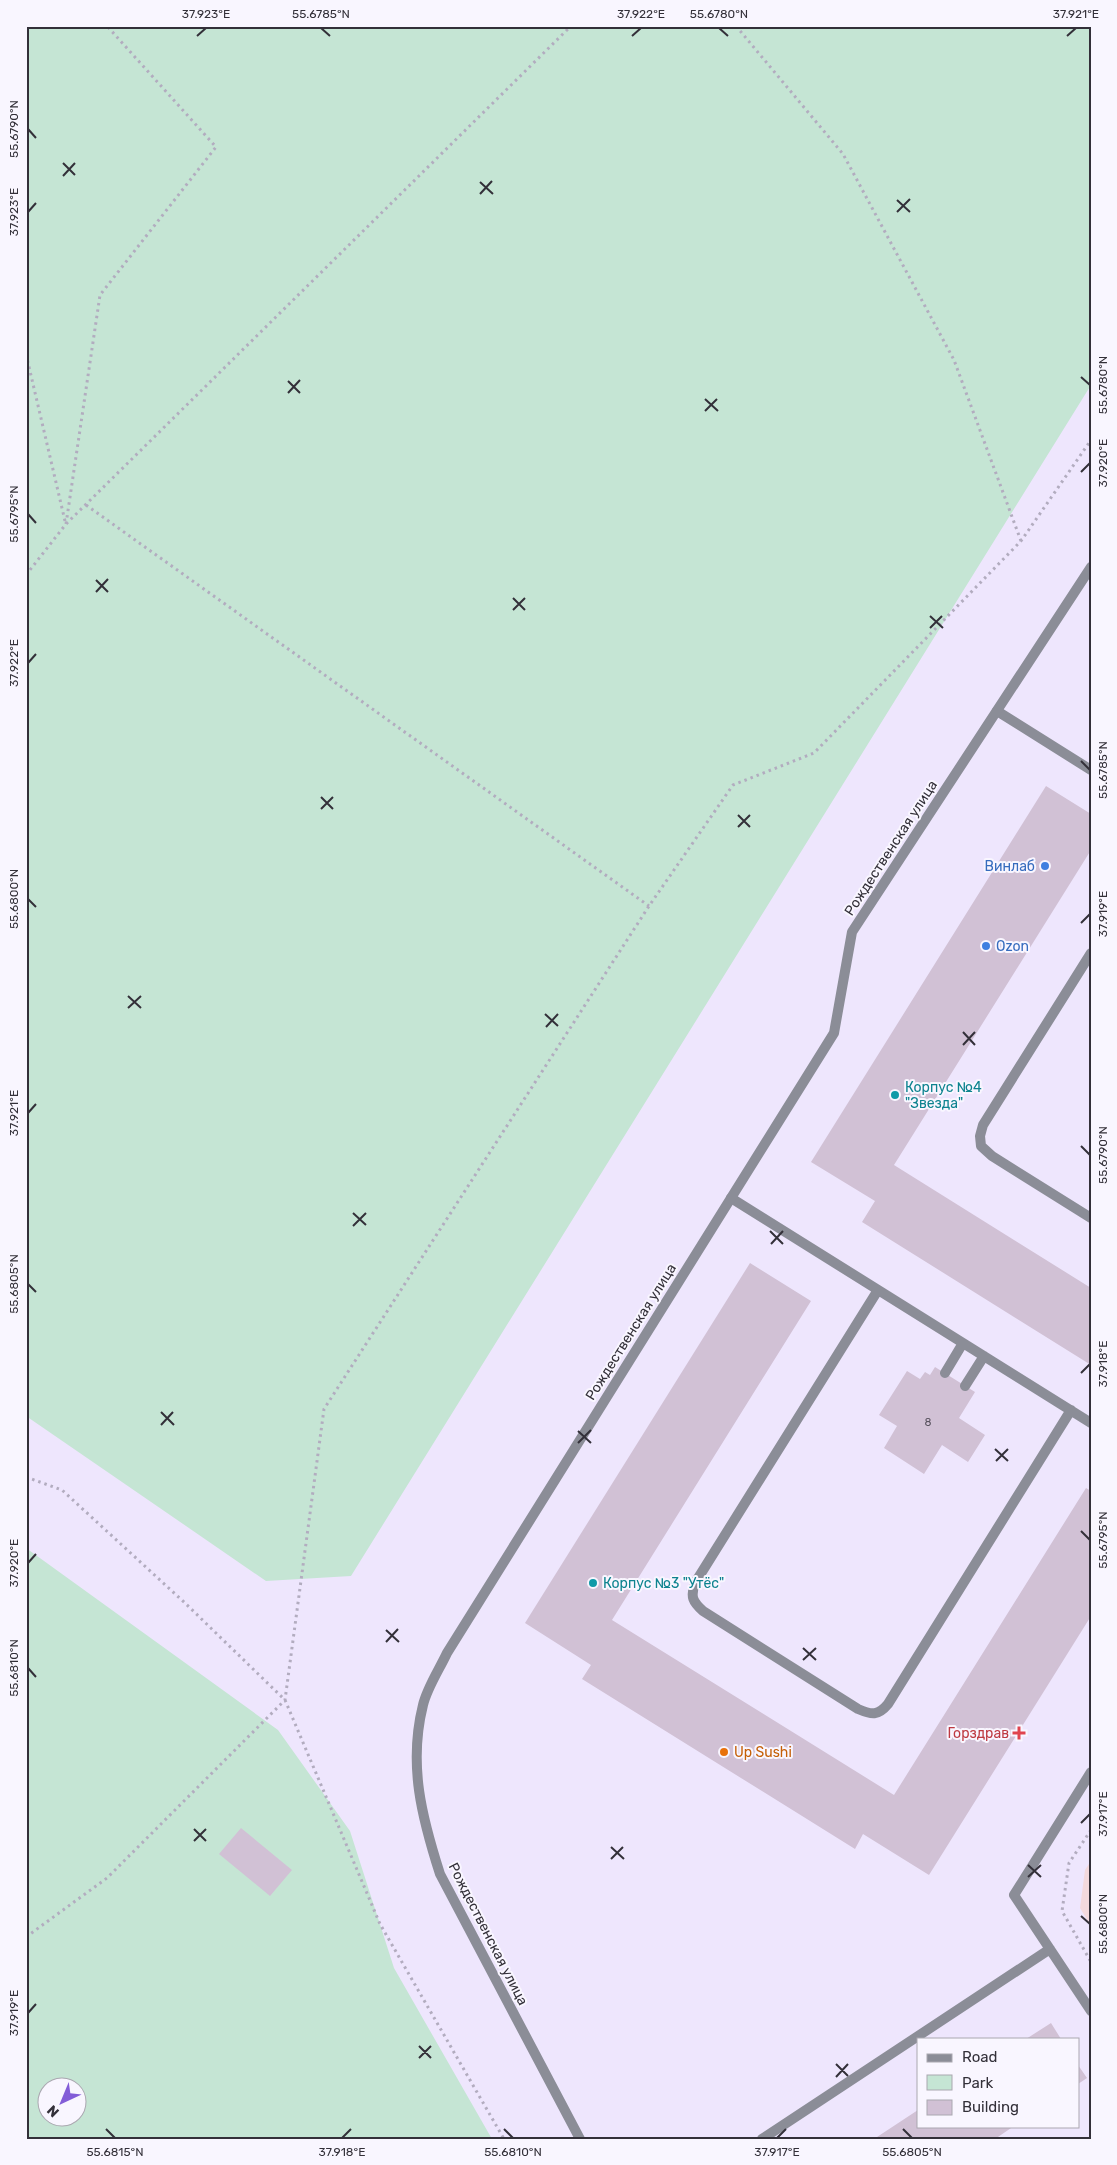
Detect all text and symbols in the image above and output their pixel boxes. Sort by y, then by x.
text: 37.923°E [182,7,230,21]
text: 55.6785°N [292,7,350,21]
text: 37.922°E [617,7,665,21]
text: 55.6780°N [690,7,748,21]
text: 37.921°E [1053,7,1099,21]
text: 55.6790°N [7,100,21,158]
text: 37.923°E [7,188,21,236]
text: 55.6780°N [1096,356,1110,414]
text: 37.920°E [1096,439,1110,487]
text: 55.6795°N [7,485,21,543]
text: 37.922°E [7,639,21,687]
text: 55.6785°N [1096,741,1110,799]
street label: Рождественская улица [841,777,941,919]
place label: Винлаб [985,858,1035,875]
marker: Винлаб [1039,860,1051,872]
text: 55.6800°N [7,869,21,929]
text: 37.919°E [1096,891,1110,937]
place label: Ozon [996,938,1029,955]
marker: Ozon [980,940,992,952]
place label: Корпус №4 "Звезда" [905,1079,982,1112]
marker: Корпус №4 "Звезда" [889,1089,901,1101]
text: 37.921°E [7,1090,21,1136]
text: 55.6790°N [1096,1126,1110,1184]
text: 55.6805°N [7,1254,21,1314]
street label: Рождественская улица [582,1261,680,1403]
text: 37.918°E [1096,1341,1110,1387]
house number: 8 [925,1416,932,1429]
text: 55.6795°N [1096,1511,1110,1569]
text: 37.920°E [7,1539,21,1587]
place label: Корпус №3 "Утёс" [603,1575,724,1592]
marker: Корпус №3 "Утёс" [587,1577,599,1589]
text: 55.6810°N [7,1639,21,1697]
place label: Горздрав [948,1725,1009,1742]
marker: Горздрав [1013,1727,1025,1739]
place label: Up Sushi [734,1744,792,1761]
marker: Up Sushi [718,1746,730,1758]
text: 37.917°E [1096,1791,1110,1837]
street label: Рождественская улица [445,1860,531,2008]
text: 55.6800°N [1096,1894,1110,1954]
text: 37.919°E [7,1990,21,2036]
legend [917,2038,1080,2128]
text: Road [962,2048,998,2066]
text: Park [962,2074,993,2092]
north arrow [38,2078,88,2128]
text: Building [962,2098,1019,2116]
text: N [44,2101,63,2121]
text: 55.6815°N [86,2145,144,2159]
text: 37.918°E [319,2145,365,2159]
text: 55.6810°N [484,2145,542,2159]
text: 37.917°E [754,2145,800,2159]
text: 55.6805°N [882,2145,942,2159]

